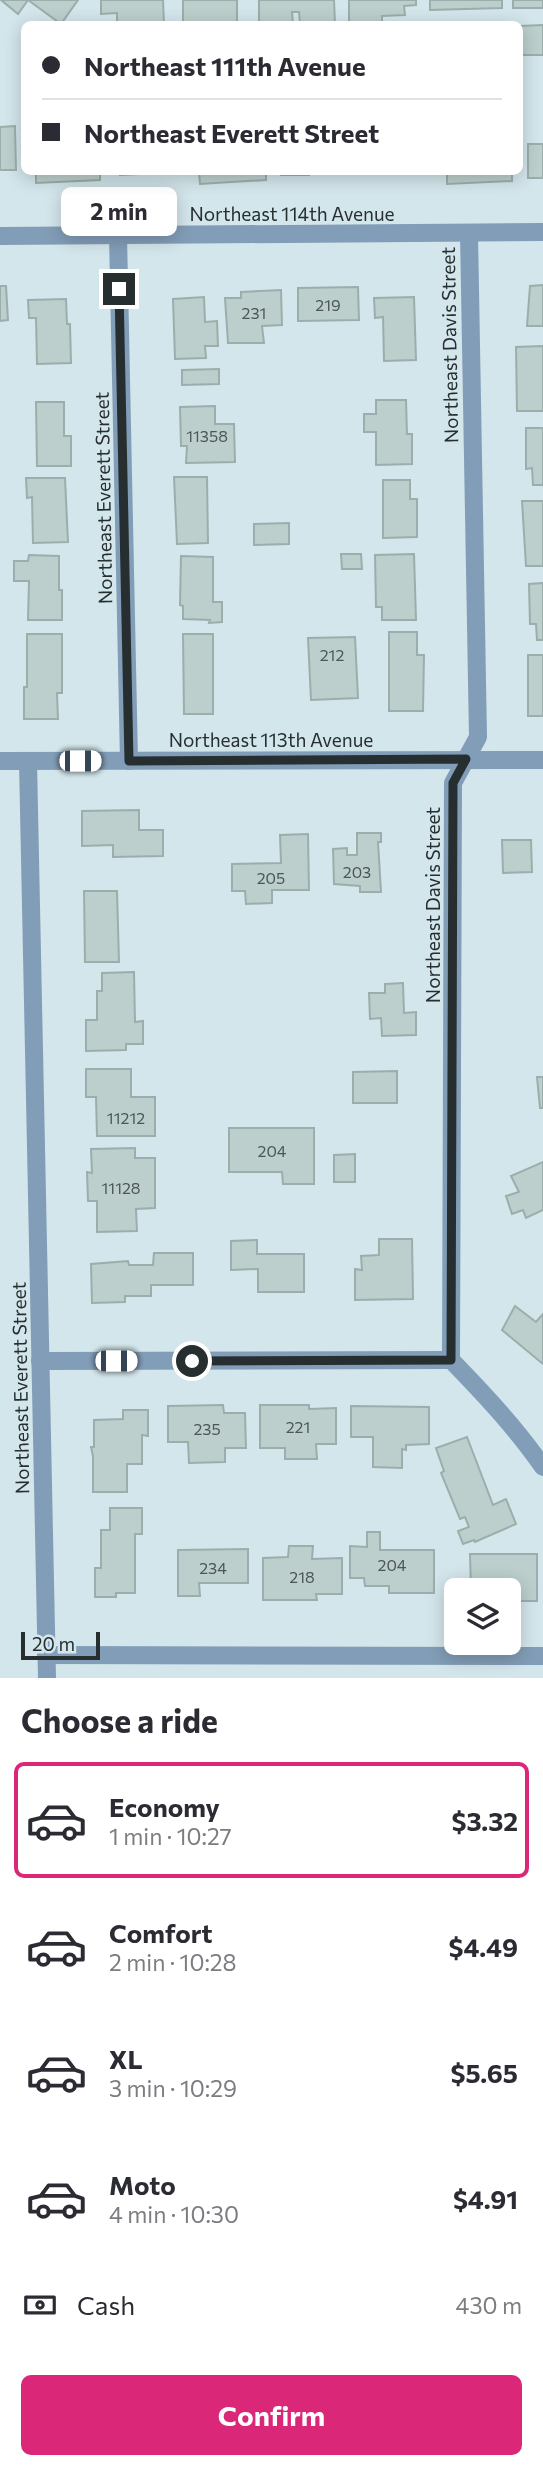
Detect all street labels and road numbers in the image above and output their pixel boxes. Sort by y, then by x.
street label: Northeast 114th Avenue [189,202,395,225]
street label: Northeast Davis Street [436,246,462,443]
street label: Northeast Everett Street [90,391,116,604]
street label: Northeast 113th Avenue [169,728,373,751]
street label: Northeast Davis Street [421,807,444,1003]
street label: Northeast Everett Street [7,1281,33,1494]

